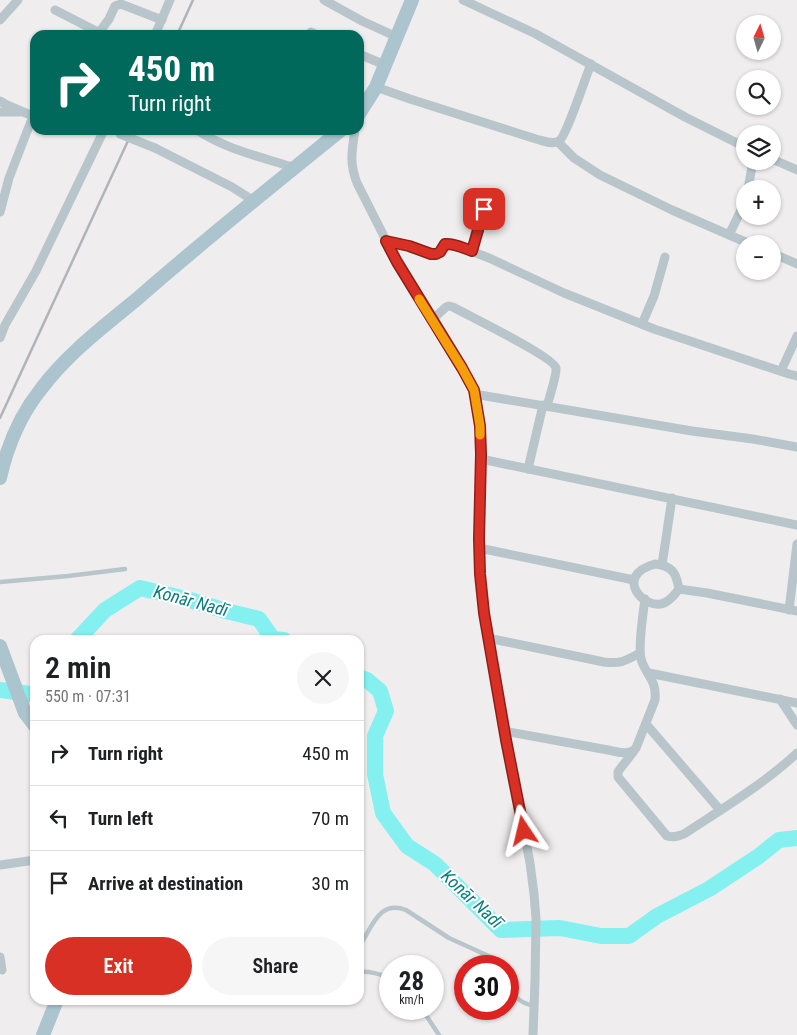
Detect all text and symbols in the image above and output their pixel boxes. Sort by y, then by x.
north arrow [736,15,781,60]
map controls [736,15,781,280]
text: 450 m [128,49,215,90]
icon: right [45,50,110,115]
button: search [736,70,781,115]
text: Turn right [128,91,211,116]
button: layers [736,125,781,170]
button: + [736,180,781,225]
pin [463,188,505,230]
icon: arrive [470,195,498,223]
button: − [736,235,781,280]
water label: Konār Nadī [152,581,232,621]
text: 2 min [45,650,111,685]
button: close [297,652,349,704]
text: 550 m · 07:31 [45,687,131,706]
icon: right [45,739,73,767]
text: Turn right [88,742,163,765]
text: 450 m [302,742,349,765]
icon: left [45,804,73,832]
position arrow [497,804,549,856]
text: Turn left [88,807,153,830]
text: 70 m [312,807,349,830]
water label: Konār Nadī [437,865,509,934]
icon: arrive [45,869,73,897]
text: Arrive at destination [88,872,243,895]
text: 30 m [312,872,349,895]
button: Exit [45,937,192,995]
button: Share [202,937,349,995]
speed limit sign: 30 [454,955,519,1020]
text: 28 [399,967,424,996]
text: km/h [399,993,424,1007]

